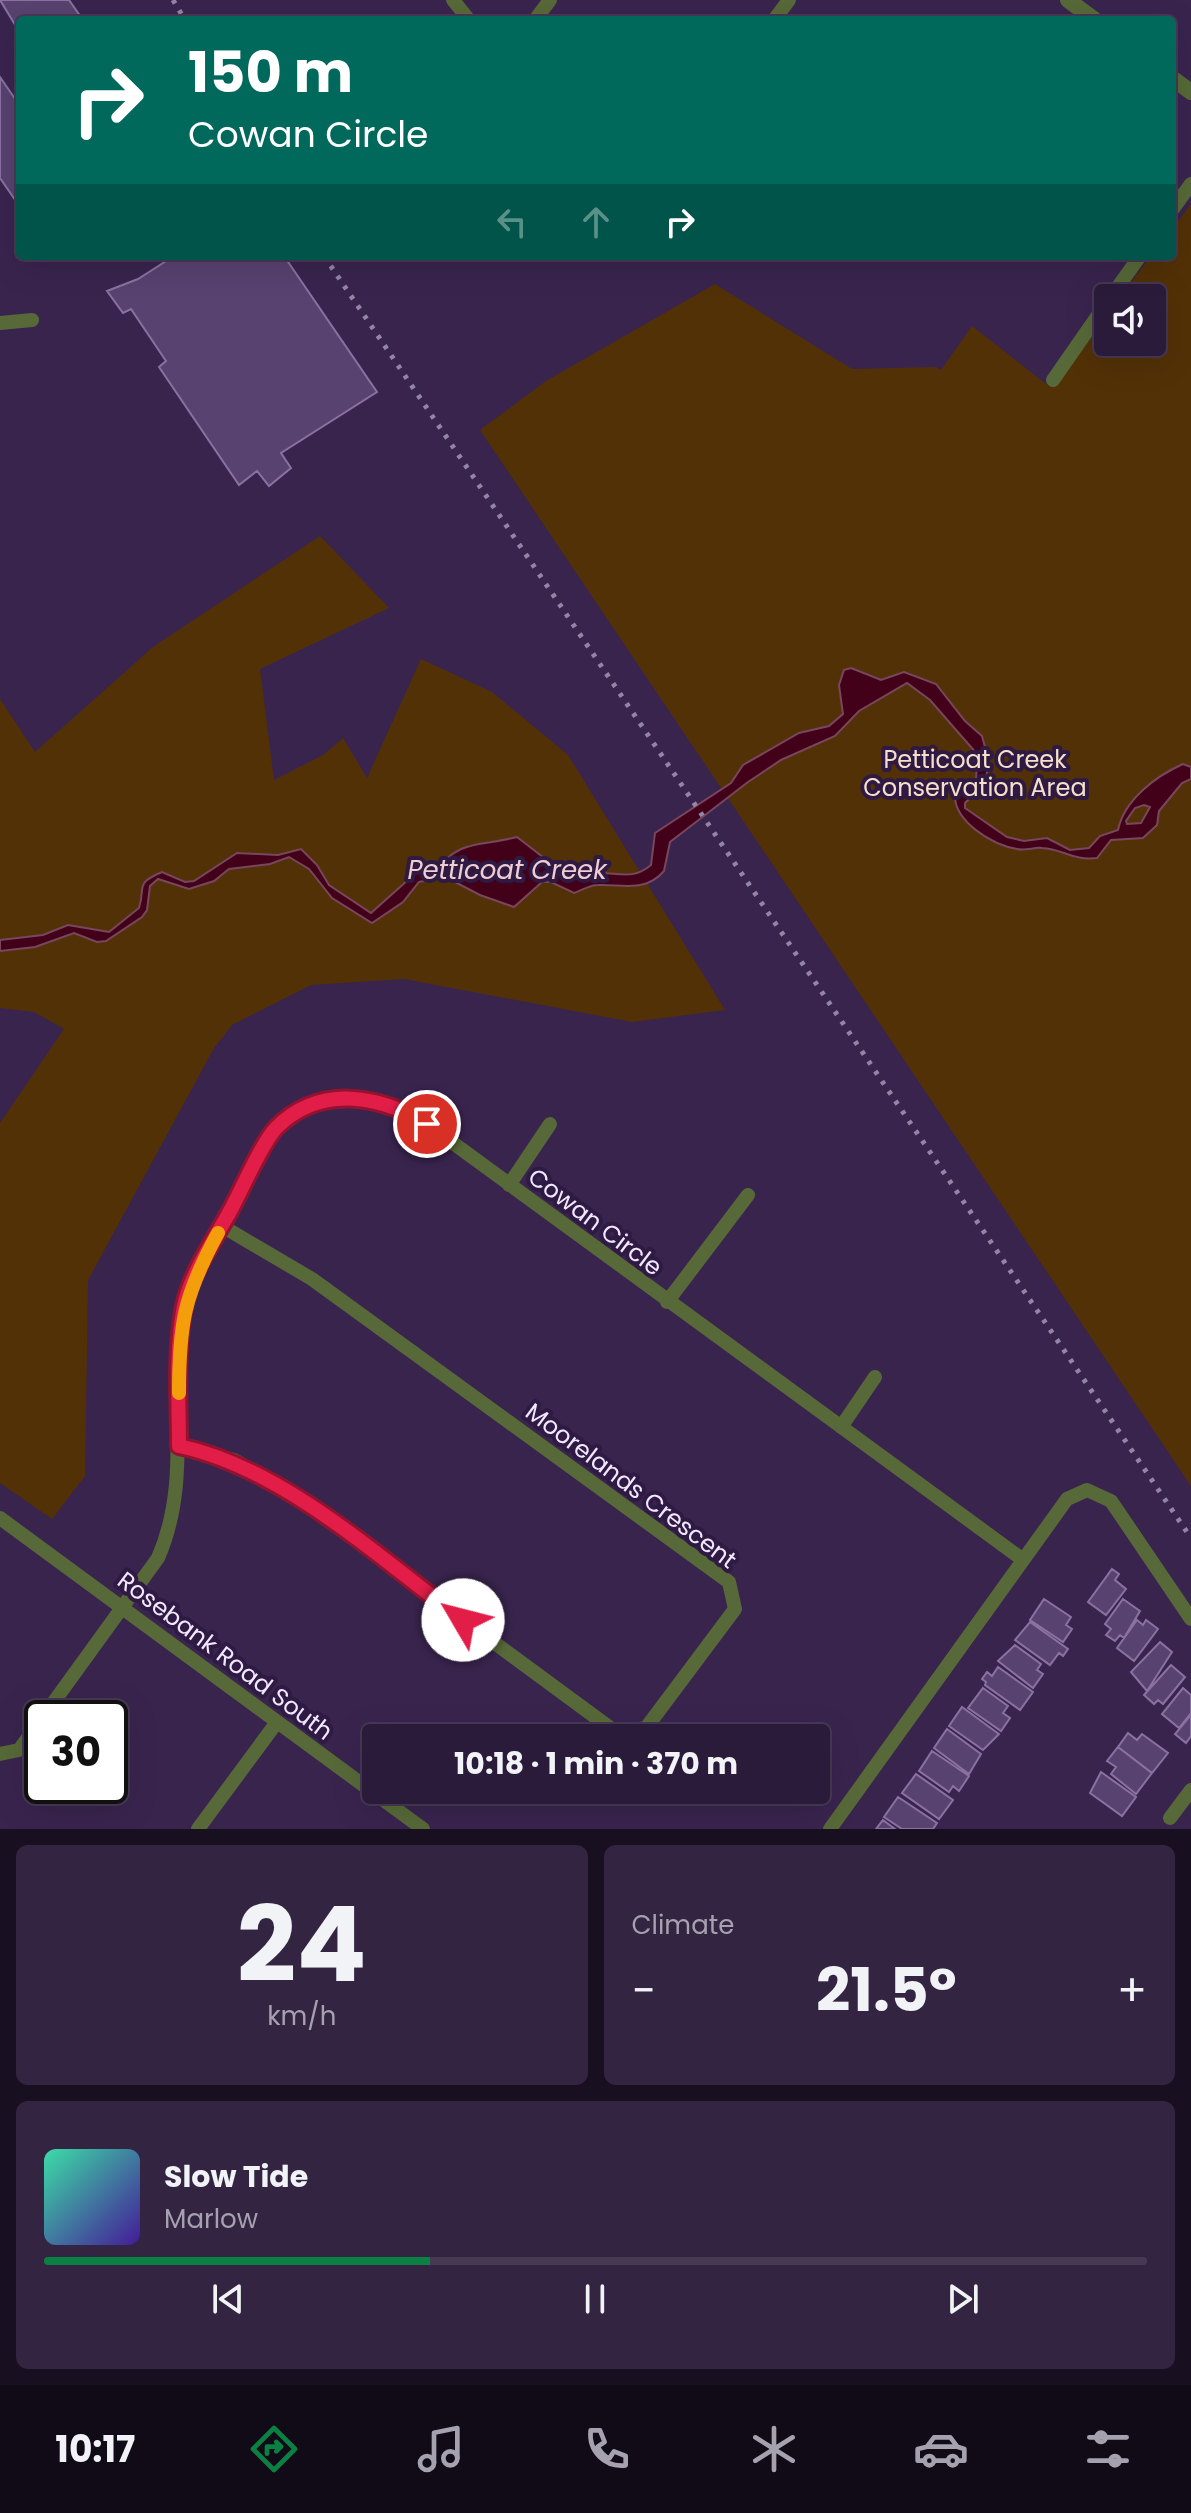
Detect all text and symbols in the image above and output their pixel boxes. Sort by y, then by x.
text: 150 m [188,33,353,112]
icon: right [56,48,160,152]
text: Cowan Circle [188,109,428,160]
icon: left [490,200,534,244]
icon: ahead [574,200,618,244]
icon: right [658,200,702,244]
map controls [1094,284,1166,356]
button: sound [1094,284,1166,356]
park label: Petticoat Creek Conservation Area [863,743,1087,804]
water label: Petticoat Creek [407,852,608,888]
pin [393,1090,461,1158]
icon: arrive [405,1102,449,1146]
street label: Cowan Circle [521,1160,669,1283]
street label: Moorelands Crescent [519,1395,744,1576]
street label: Rosebank Road South [111,1564,340,1748]
position arrow [421,1578,505,1662]
speed limit sign: 30 [24,1700,128,1804]
text: 10:18 · 1 min · 370 m [454,1742,738,1785]
text: 24 [237,1872,367,2017]
text: Climate [632,1907,734,1943]
text: 21.5° [816,1948,957,2032]
text: − [632,1960,656,2021]
text: + [1117,1960,1147,2021]
text: km/h [267,1998,336,2034]
text: Slow Tide [164,2155,308,2198]
text: Marlow [164,2201,258,2237]
icon: previous [206,2277,250,2321]
icon: pause [573,2277,617,2321]
icon: next [941,2277,985,2321]
icon: directions [246,2421,302,2477]
icon: music [413,2421,469,2477]
icon: phone [579,2421,635,2477]
icon: climate [746,2421,802,2477]
icon: car [913,2421,969,2477]
icon: filters [1080,2421,1136,2477]
text: 10:17 [55,2424,135,2475]

